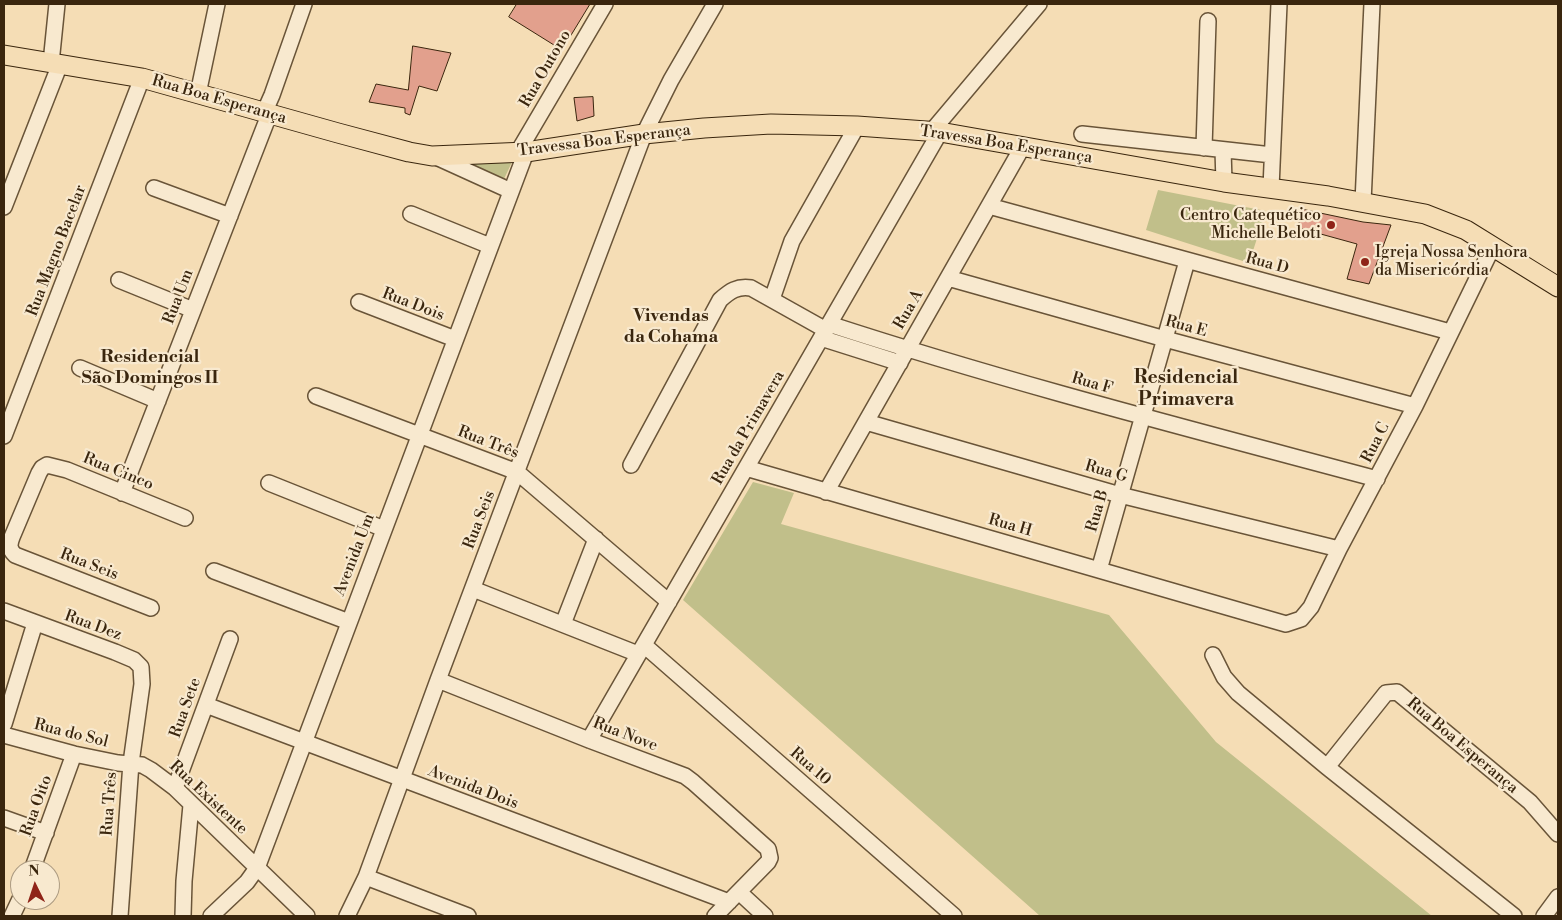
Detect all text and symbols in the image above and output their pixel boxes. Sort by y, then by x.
street label: Rua Outono [516,27,576,111]
street label: Rua Boa Esperança [149,72,289,128]
street label: Travessa Boa Esperança [516,121,692,161]
street label: Travessa Boa Esperança [918,122,1094,168]
street label: Rua Magno Bacelar [23,183,91,319]
place label: Centro Catequético Michelle Beloti [1180,206,1321,244]
marker: Centro Catequético Michelle Beloti [1325,219,1337,231]
place label: Igreja Nossa Senhora da Misericórdia [1375,243,1528,281]
street label: Rua D [1243,249,1291,279]
marker: Igreja Nossa Senhora da Misericórdia [1359,256,1371,268]
street label: Rua Um [160,267,198,327]
street label: Rua Dois [379,284,447,326]
street label: Rua A [890,287,928,333]
district label: Vivendas da Cohama [624,306,718,348]
street label: Rua E [1163,312,1209,342]
district label: Residencial São Domingos II [82,347,218,389]
district label: Residencial Primavera [1134,367,1238,411]
street label: Rua da Primavera [709,368,789,488]
street label: Rua F [1069,369,1115,399]
street label: Rua C [1358,420,1394,466]
street label: Rua Três [455,423,521,463]
street label: Rua Cinco [80,449,156,495]
street label: Rua G [1083,457,1129,487]
street label: Rua Seis [460,488,500,552]
street label: Rua B [1083,488,1113,534]
street label: Avenida Um [330,511,380,599]
street label: Rua H [986,511,1034,541]
street label: Rua Seis [57,545,121,585]
street label: Rua Dez [62,607,124,645]
street label: Rua Sete [166,675,206,741]
street label: Rua Boa Esperança [1402,694,1522,798]
street label: Rua Nove [590,714,660,756]
street label: Rua do Sol [32,716,110,752]
street label: Rua 10 [785,744,835,790]
street label: Rua Existente [165,757,251,839]
street label: Avenida Dois [425,762,521,814]
street label: Rua Três [98,771,122,837]
street label: Rua Oito [17,773,57,839]
north arrow [10,860,60,910]
text: N [28,862,40,880]

